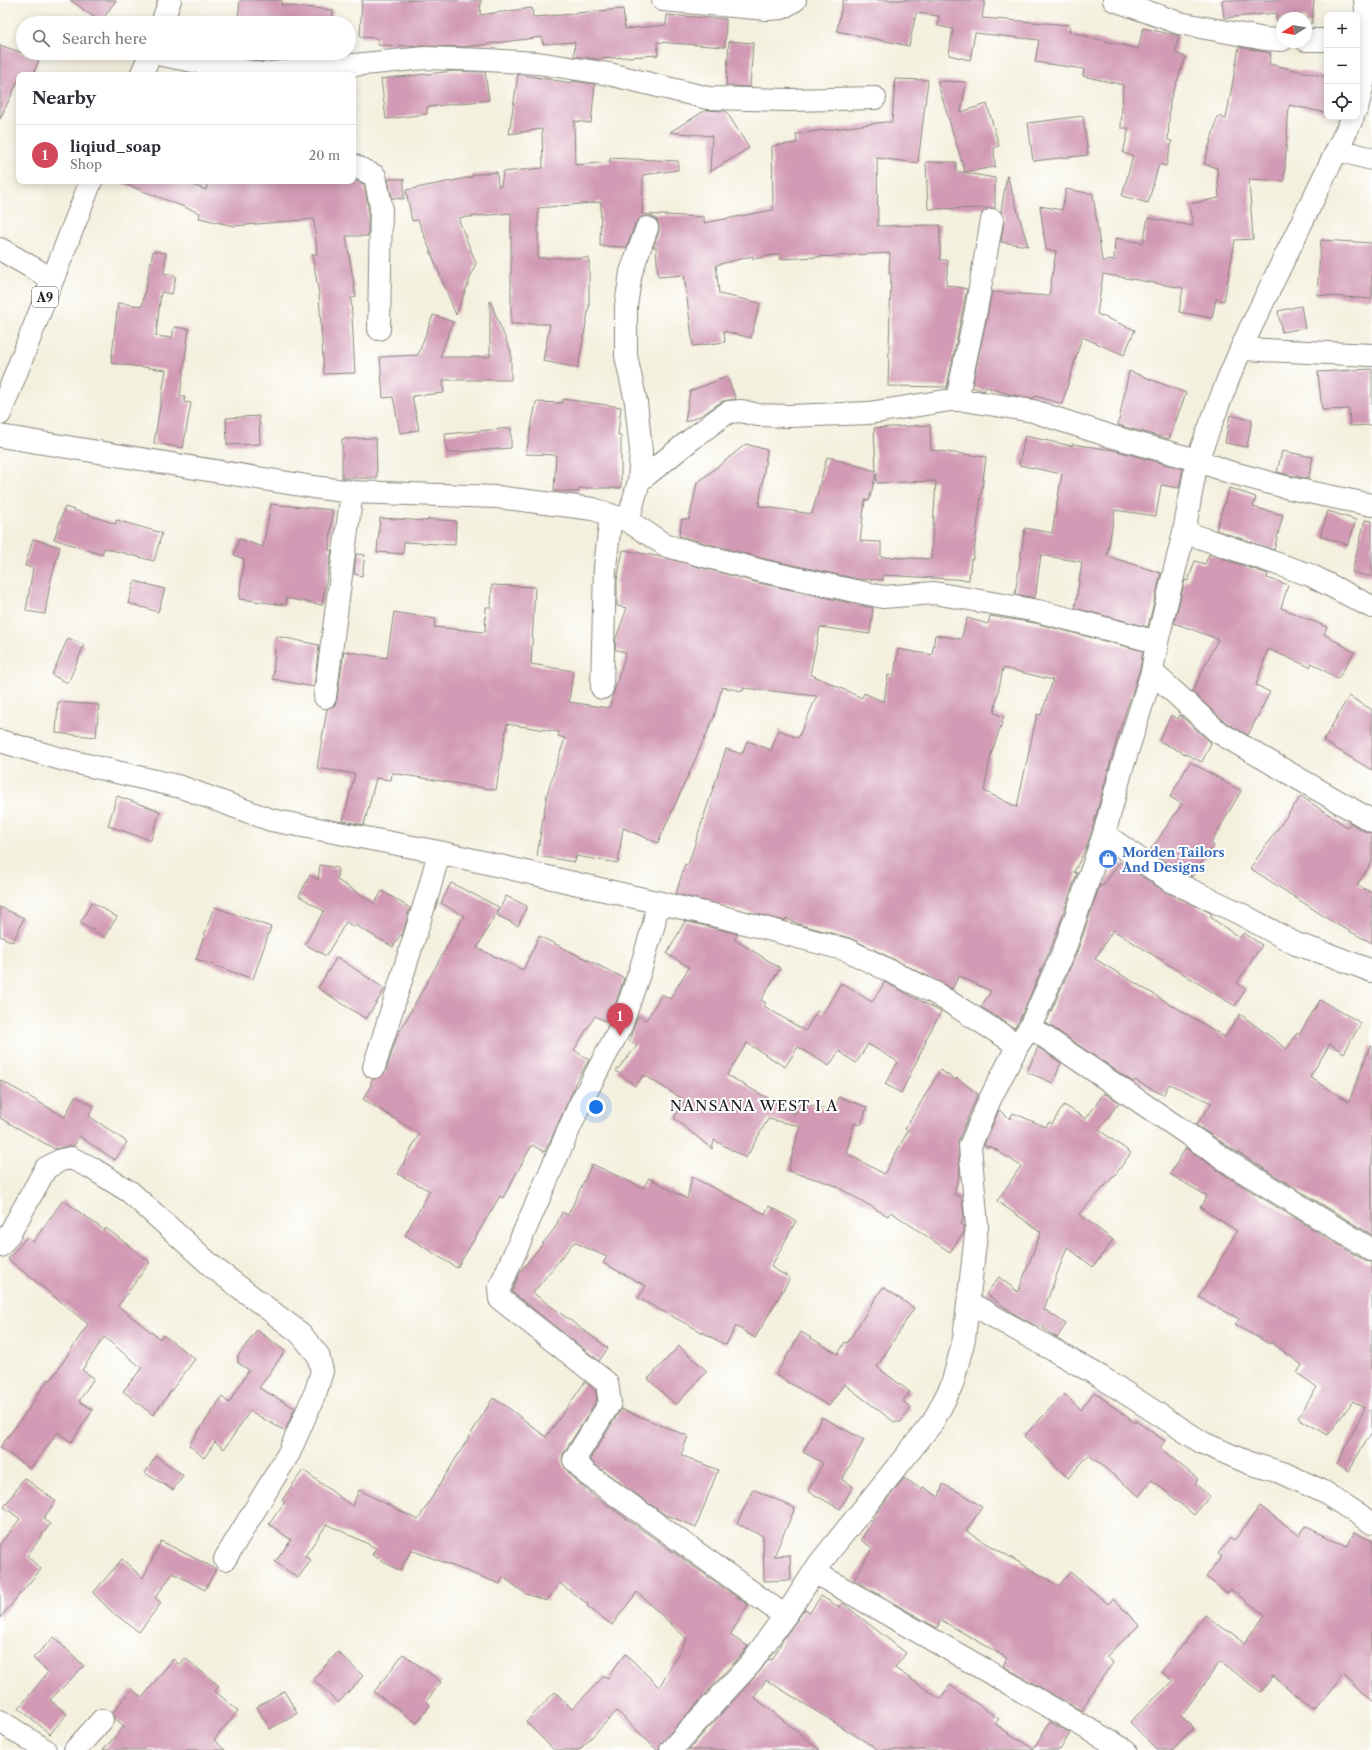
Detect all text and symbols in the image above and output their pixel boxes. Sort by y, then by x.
north arrow [1276,12,1312,48]
map controls [1324,12,1360,120]
button: + [1324,12,1360,48]
search box [16,16,356,60]
icon: search [30,27,52,49]
text: Search here [62,29,147,48]
button: − [1324,48,1360,84]
button: locate [1324,84,1360,120]
text: Nearby [32,88,96,108]
text: liqiud_soap [70,137,161,156]
text: 1 [42,147,48,163]
text: 20 m [309,147,340,163]
text: Shop [70,156,102,172]
road number: A9 [32,287,58,307]
place label: Morden Tailors And Designs [1121,844,1225,875]
shop icon: Morden Tailors And Designs [1097,848,1119,870]
pin: 1 [607,1003,633,1036]
district label: NANSANA WEST I A [670,1096,838,1115]
your location [586,1097,606,1117]

